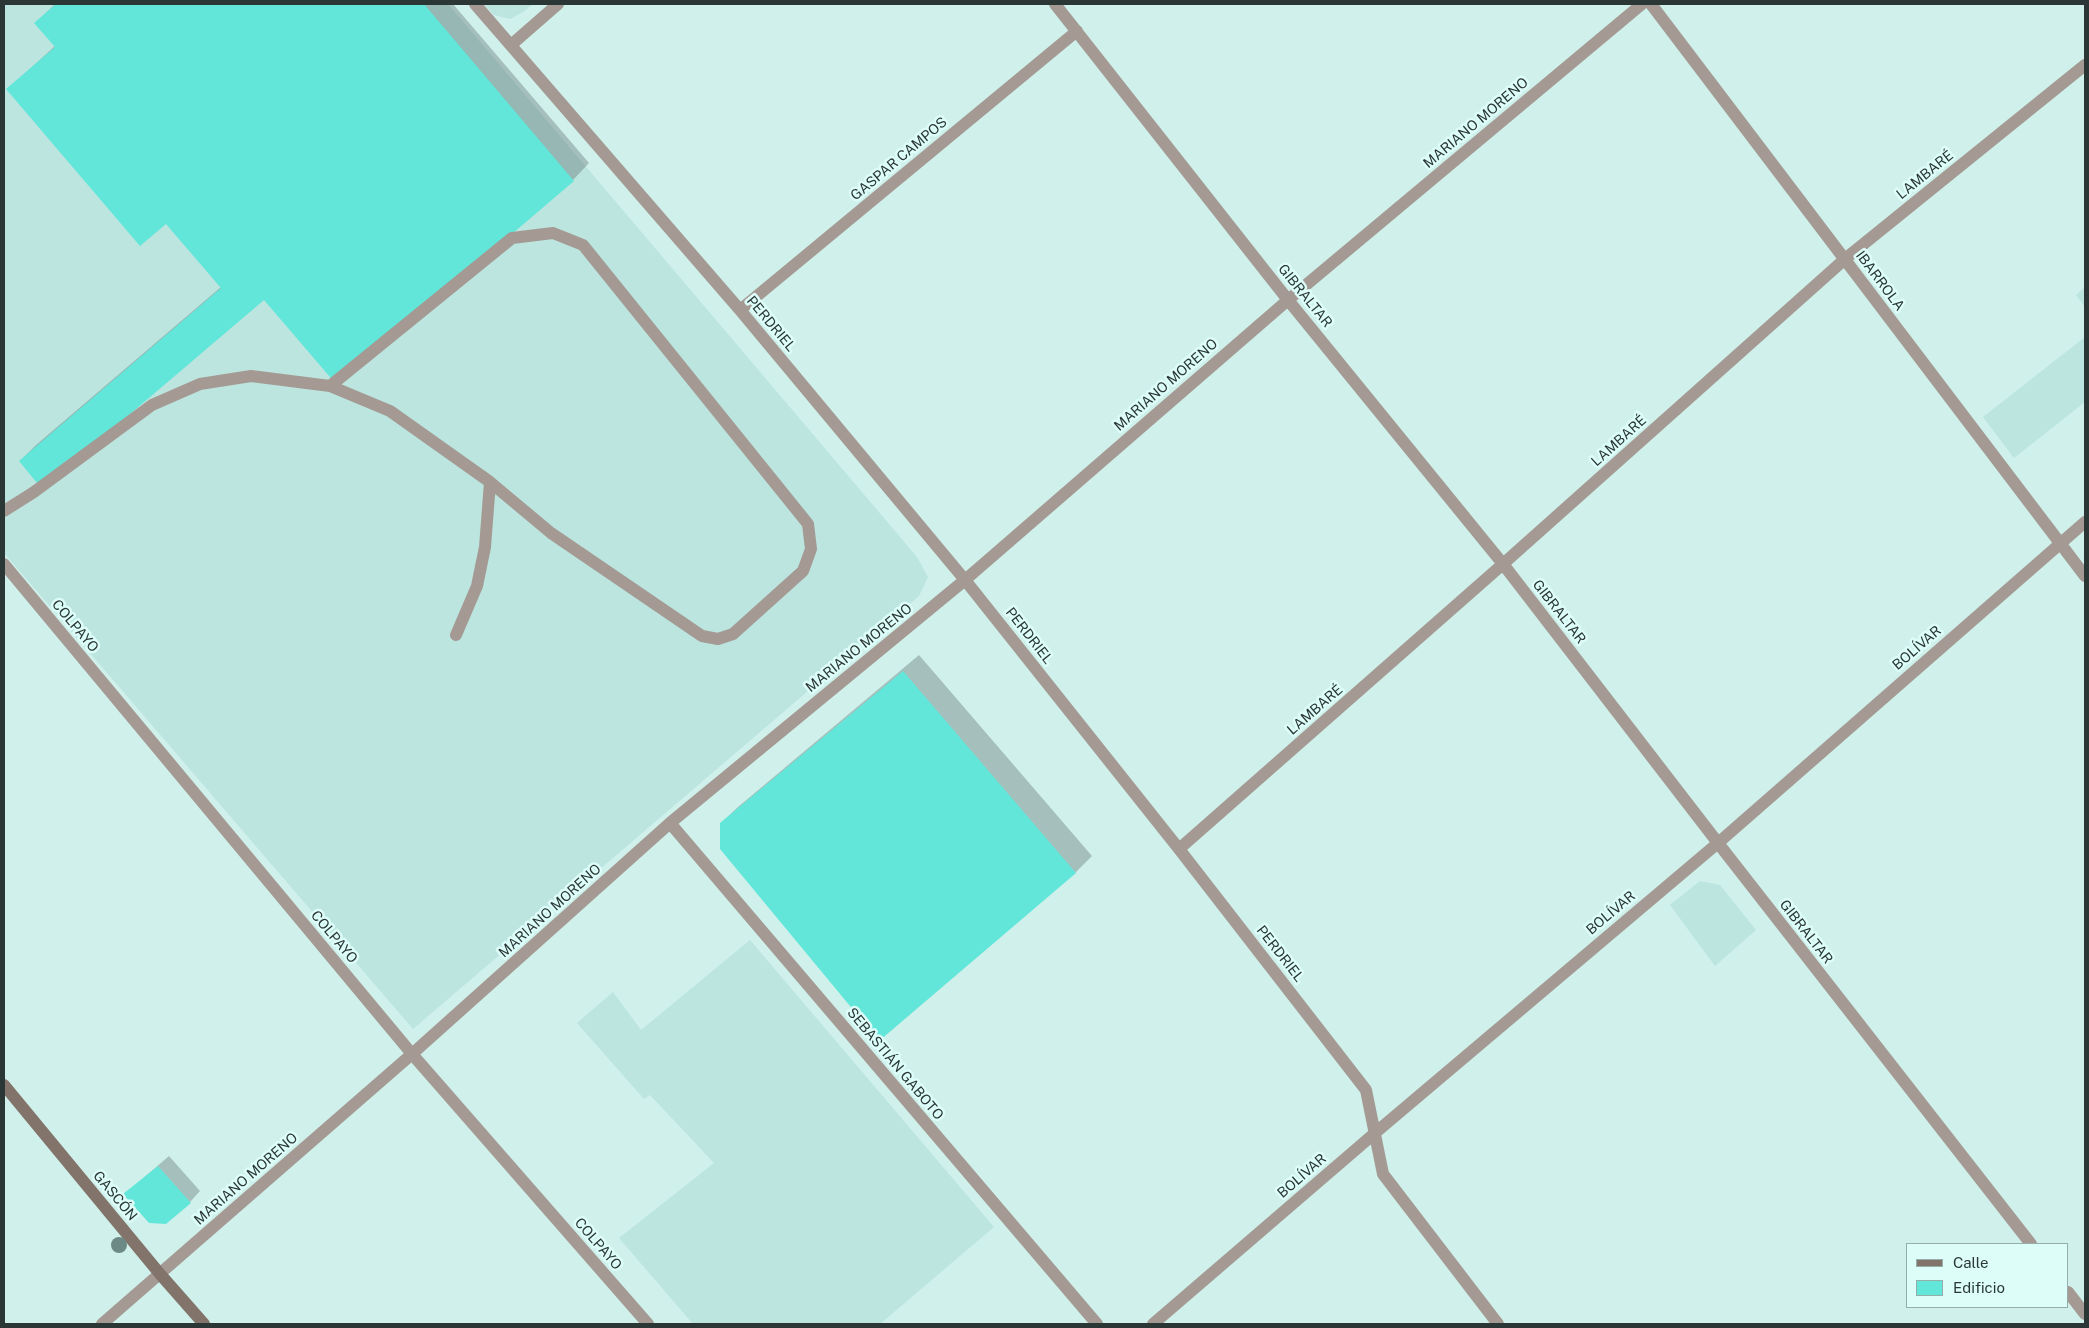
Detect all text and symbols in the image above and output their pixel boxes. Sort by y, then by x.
street label: MARIANO MORENO [1420,74,1532,172]
street label: GASPAR CAMPOS [847,114,951,204]
street label: LAMBARÉ [1893,147,1957,203]
street label: IBARROLA [1852,248,1908,314]
street label: GIBRALTAR [1274,261,1336,331]
street label: PERDRIEL [743,293,799,355]
street label: MARIANO MORENO [1111,335,1221,435]
street label: LAMBARÉ [1588,412,1650,470]
street label: GIBRALTAR [1529,577,1589,647]
street label: COLPAYO [48,596,102,656]
street label: MARIANO MORENO [803,600,915,696]
street label: PERDRIEL [1002,604,1056,668]
street label: BOLÍVAR [1889,622,1945,674]
street label: LAMBARÉ [1284,681,1346,739]
street label: MARIANO MORENO [495,861,605,961]
street label: BOLÍVAR [1583,888,1639,938]
street label: GIBRALTAR [1776,897,1836,967]
street label: COLPAYO [307,907,361,967]
street label: PERDRIEL [1253,922,1307,986]
street label: SEBASTIÁN GABOTO [843,1005,947,1123]
street label: MARIANO MORENO [191,1129,301,1229]
street label: BOLÍVAR [1274,1150,1330,1202]
street label: GASCÓN [89,1168,141,1224]
street label: COLPAYO [571,1215,625,1273]
legend [1906,1243,2069,1308]
text: Calle [1953,1254,1989,1271]
text: Edificio [1953,1279,2005,1296]

